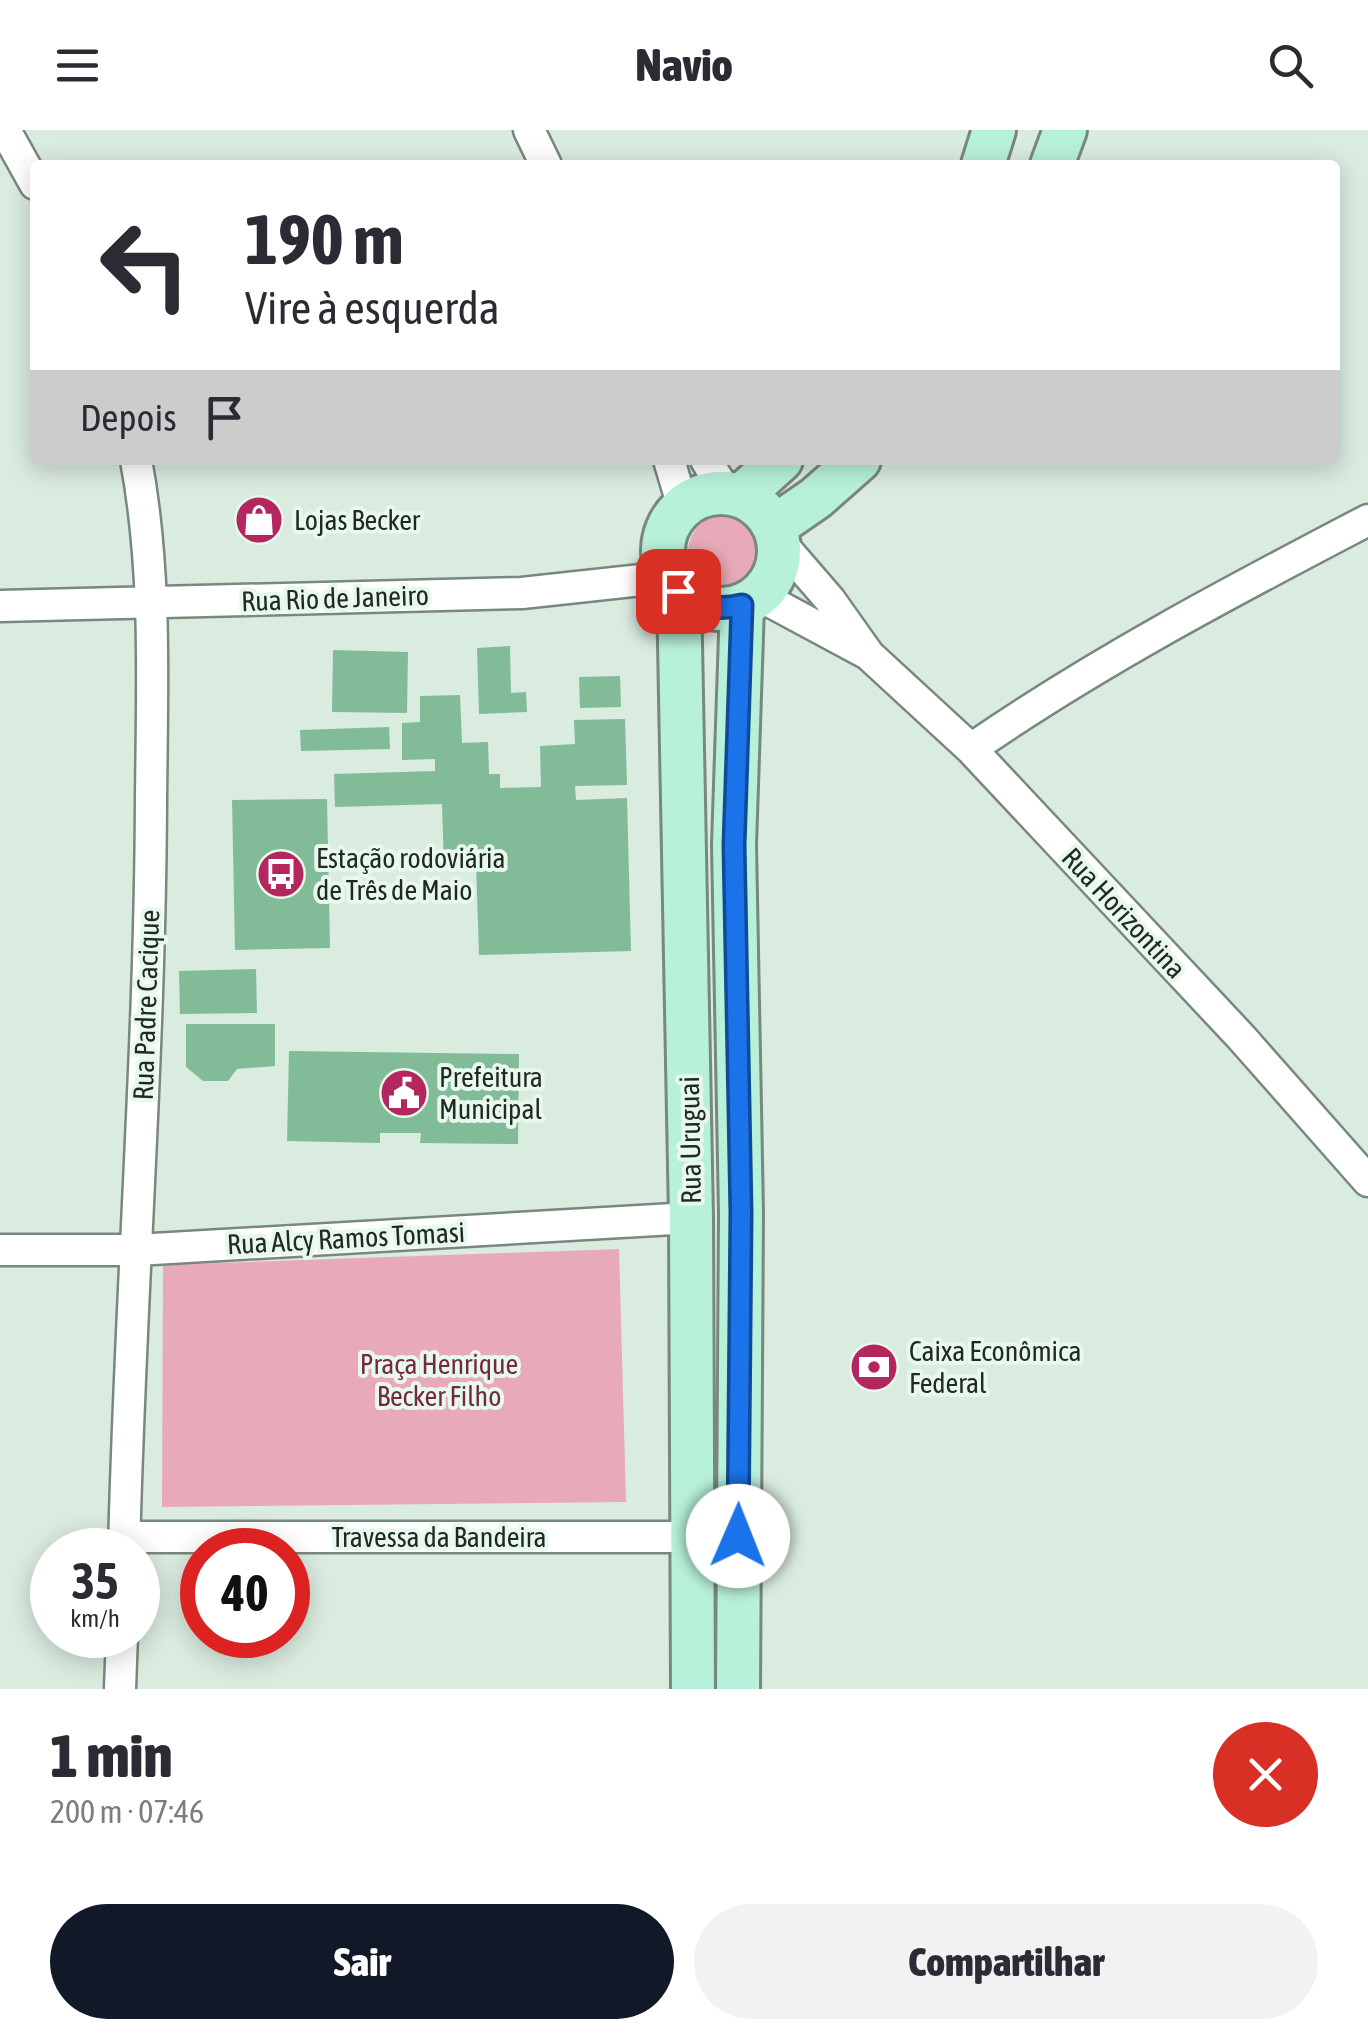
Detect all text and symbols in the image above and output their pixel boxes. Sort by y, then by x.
icon: menu [50,38,105,93]
icon: search [1263,38,1318,93]
text: Navio [635,39,733,91]
text: 190 m [245,199,404,279]
icon: left [80,200,210,330]
text: Vire à esquerda [245,282,500,334]
icon: arrive [197,390,252,445]
text: Depois [80,396,177,439]
shop icon: Lojas Becker [233,494,285,546]
place label: Lojas Becker [294,504,421,536]
pin [636,549,721,634]
icon: arrive [651,564,706,619]
street label: Rua Rio de Janeiro [241,579,429,617]
street label: Rua Horizontina [1056,841,1192,985]
place label: Estação rodoviária de Três de Maio [316,842,506,906]
bus stop icon: Estação rodoviária de Três de Maio [255,848,307,900]
street label: Rua Padre Cacique [127,909,165,1101]
place label: Prefeitura Municipal [439,1061,543,1125]
public building icon: Prefeitura Municipal [378,1067,430,1119]
street label: Rua Uruguai [673,1076,707,1204]
street label: Rua Alcy Ramos Tomasi [226,1216,466,1260]
place label: Caixa Econômica Federal [909,1335,1081,1399]
bank icon: Caixa Econômica Federal [848,1341,900,1393]
park label: Praça Henrique Becker Filho [360,1348,518,1412]
position arrow [686,1484,790,1588]
street label: Travessa da Bandeira [331,1521,547,1553]
speed limit sign: 40 [180,1528,310,1658]
text: 35 [71,1552,118,1610]
text: km/h [70,1604,120,1632]
text: 1 min [50,1721,173,1790]
button: close [1213,1722,1318,1827]
text: 200 m · 07:46 [50,1793,204,1830]
button: Sair [50,1904,674,2019]
button: Compartilhar [694,1904,1318,2019]

